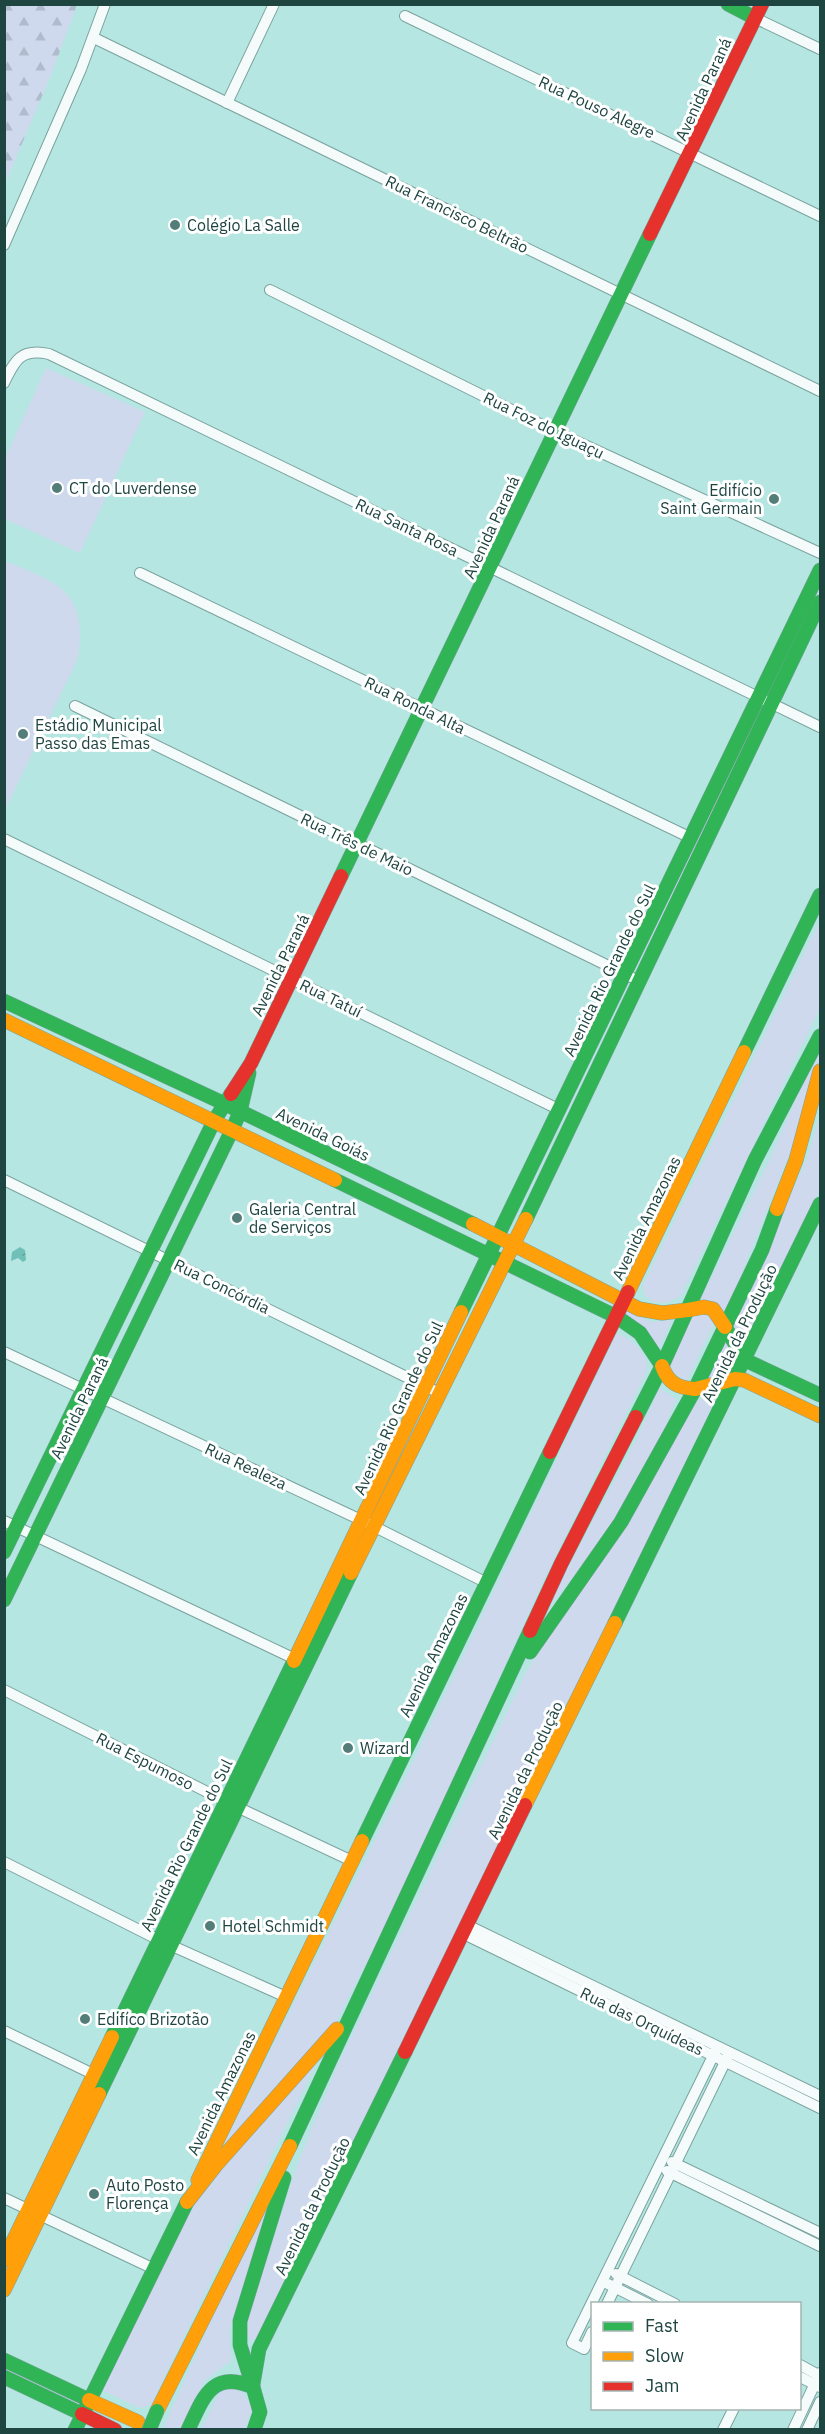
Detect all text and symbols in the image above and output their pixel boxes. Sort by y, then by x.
street label: Avenida Paraná [670,34,736,144]
street label: Rua Pouso Alegre [536,71,659,143]
street label: Rua Francisco Beltrão [382,171,532,257]
place label: Colégio La Salle [187,215,300,235]
marker: Colégio La Salle [168,218,182,232]
street label: Rua Foz do Iguaçu [480,387,608,463]
street label: Avenida Paraná [458,472,524,582]
place label: CT do Luverdense [69,478,197,498]
place label: Edifício Saint Germain [660,480,762,518]
marker: CT do Luverdense [50,481,64,495]
marker: Edifício Saint Germain [767,492,781,506]
street label: Rua Santa Rosa [352,494,462,561]
street label: Rua Ronda Alta [361,672,469,738]
place label: Estádio Municipal Passo das Emas [35,715,162,753]
marker: Estádio Municipal Passo das Emas [16,727,30,741]
street label: Rua Três de Maio [298,808,416,880]
street label: Avenida Rio Grande do Sul [559,881,659,1059]
street label: Avenida Paraná [247,910,314,1019]
street label: Rua Tatuí [297,974,365,1022]
street label: Avenida Goiás [273,1103,373,1165]
street label: Avenida Amazonas [607,1153,685,1283]
place label: Galeria Central de Serviços [249,1199,356,1237]
marker: Galeria Central de Serviços [230,1211,244,1225]
street label: Rua Concórdia [171,1254,274,1318]
street label: Avenida da Produção [697,1261,781,1405]
street label: Avenida Rio Grande do Sul [349,1318,447,1498]
street label: Avenida Paraná [46,1353,113,1462]
street label: Rua Realeza [202,1438,291,1494]
street label: Avenida Amazonas [394,1590,472,1720]
street label: Avenida da Produção [483,1698,567,1842]
street label: Rua Espumoso [93,1728,197,1794]
place label: Wizard [360,1738,409,1758]
marker: Wizard [341,1741,355,1755]
street label: Avenida Rio Grande do Sul [136,1756,236,1934]
place label: Hotel Schmidt [222,1916,324,1936]
marker: Hotel Schmidt [203,1919,217,1933]
street label: Rua das Orquídeas [577,1982,707,2060]
place label: Edifíco Brizotão [97,2009,209,2029]
marker: Edifíco Brizotão [78,2012,92,2026]
street label: Avenida Amazonas [182,2028,260,2158]
street label: Avenida da Produção [270,2134,354,2278]
place label: Auto Posto Florença [106,2175,184,2213]
marker: Auto Posto Florença [87,2187,101,2201]
legend [591,2302,801,2410]
text: Fast [645,2314,679,2337]
text: Slow [645,2344,684,2367]
text: Jam [645,2374,680,2397]

